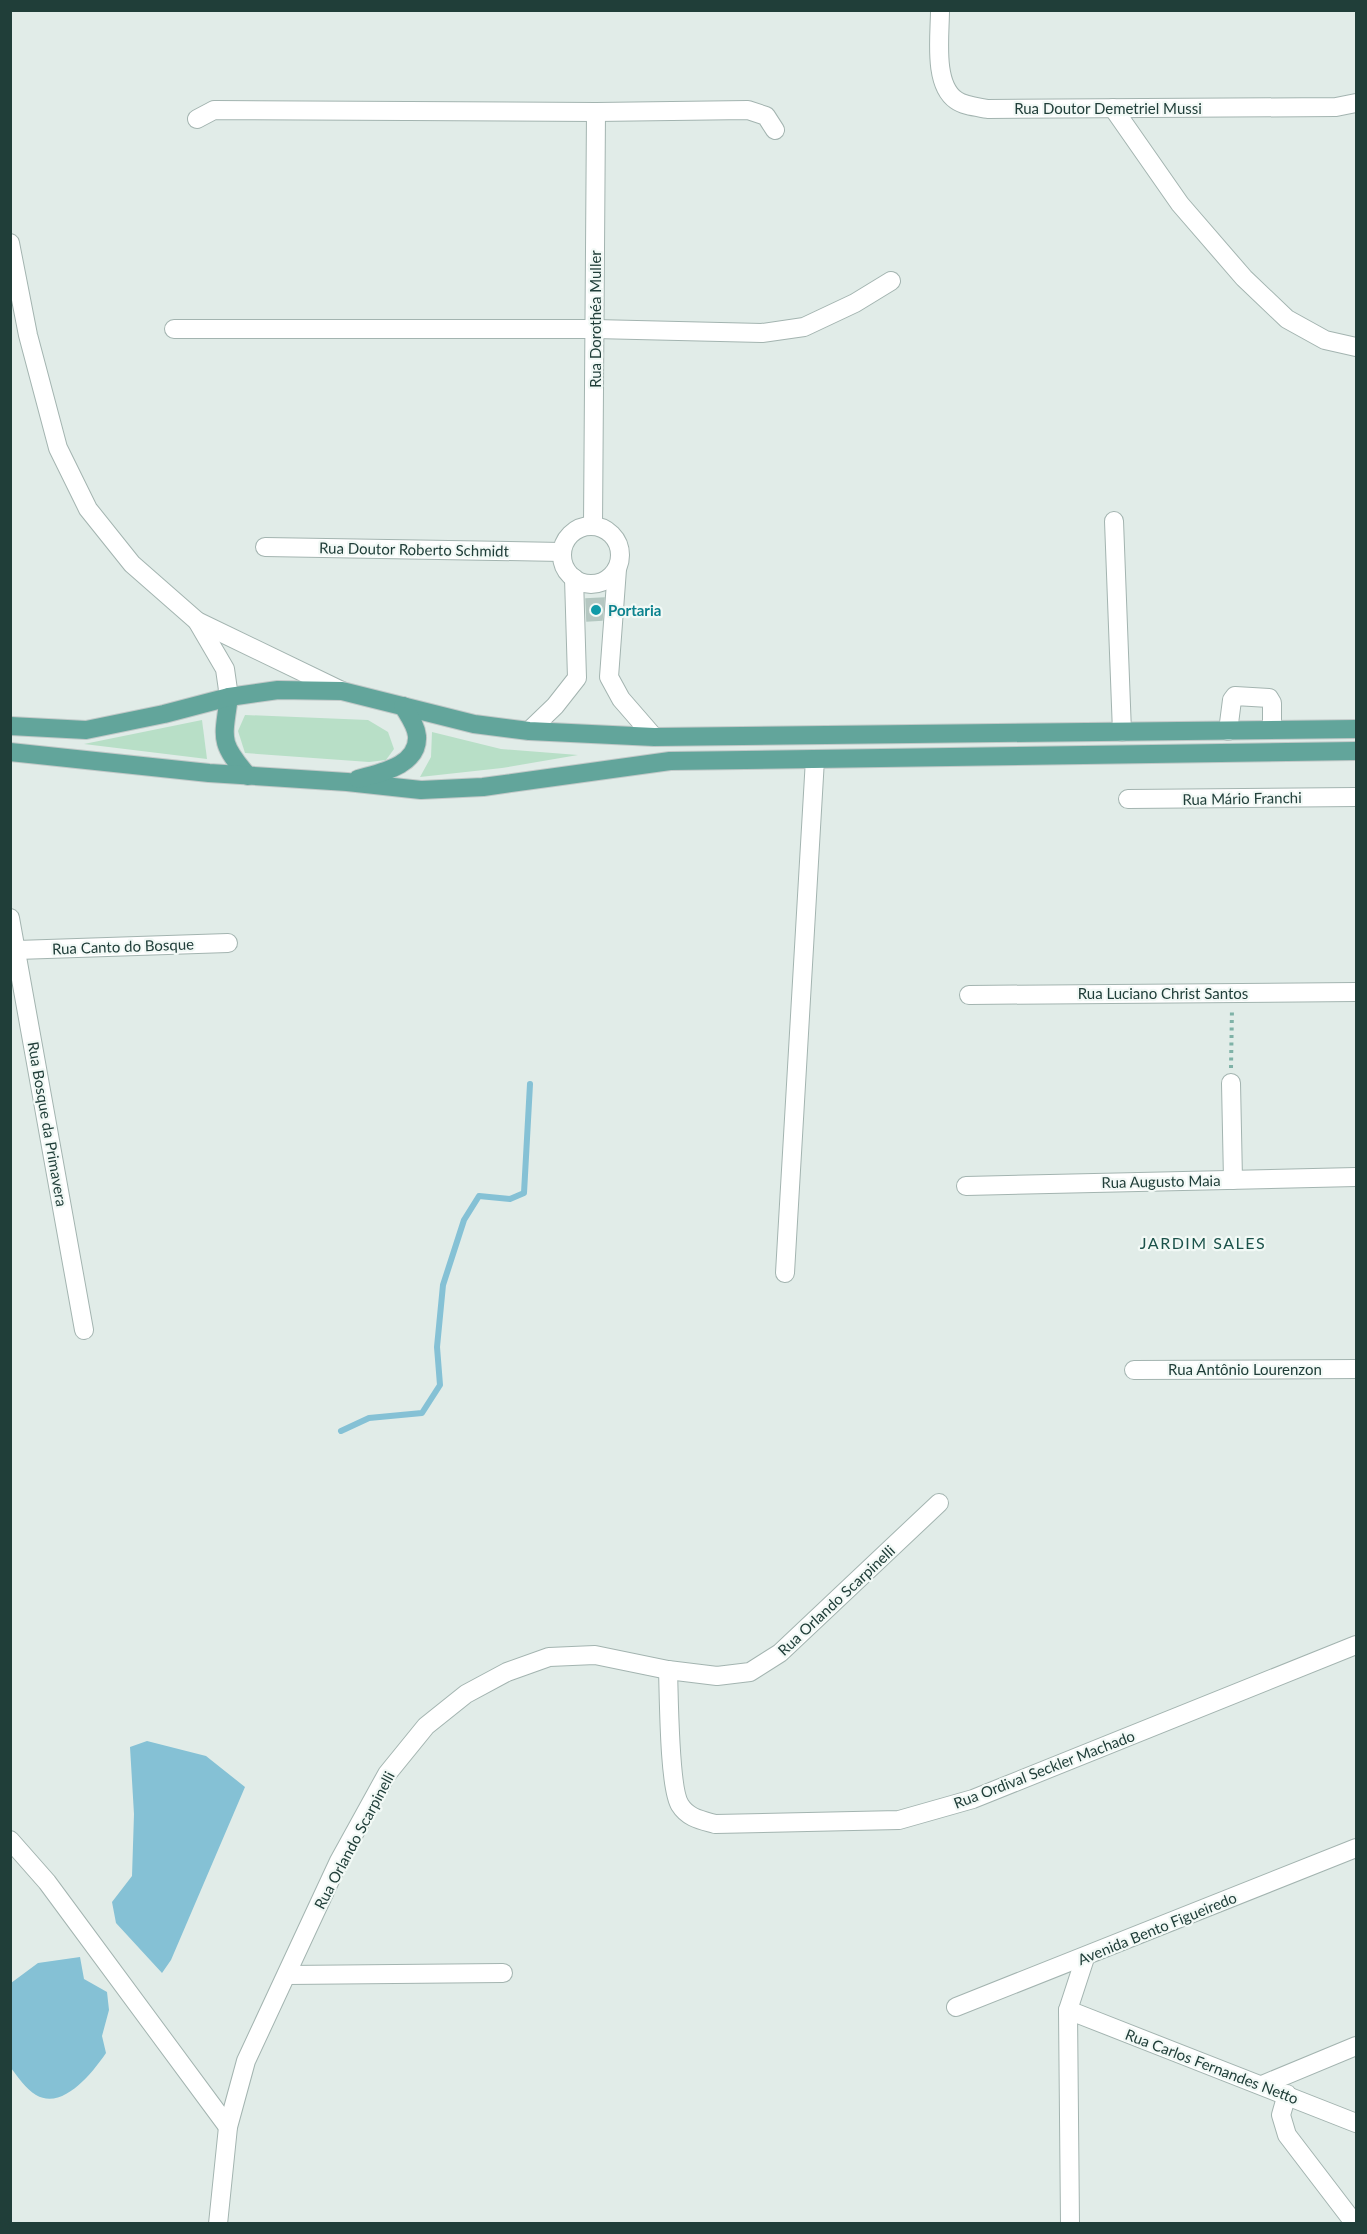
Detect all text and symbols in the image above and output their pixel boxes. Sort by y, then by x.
street label: Rua Doutor Demetriel Mussi [1014,99,1202,117]
street label: Rua Dorothéa Muller [586,250,604,388]
street label: Rua Doutor Roberto Schmidt [319,538,510,560]
place label: Portaria [608,601,661,619]
marker: Portaria [589,603,603,617]
street label: Rua Mário Franchi [1182,788,1302,808]
street label: Rua Canto do Bosque [52,935,194,957]
street label: Rua Luciano Christ Santos [1078,984,1248,1002]
street label: Rua Bosque da Primavera [25,1040,71,1208]
street label: Rua Augusto Maia [1101,1171,1221,1191]
district label: JARDIM SALES [1140,1233,1266,1252]
street label: Rua Antônio Lourenzon [1168,1360,1322,1378]
street label: Rua Orlando Scarpinelli [774,1541,898,1659]
street label: Rua Ordival Seckler Machado [951,1726,1137,1812]
street label: Rua Orlando Scarpinelli [310,1768,398,1912]
street label: Avenida Bento Figueiredo [1075,1888,1239,1968]
street label: Rua Carlos Fernandes Netto [1123,2025,1301,2107]

